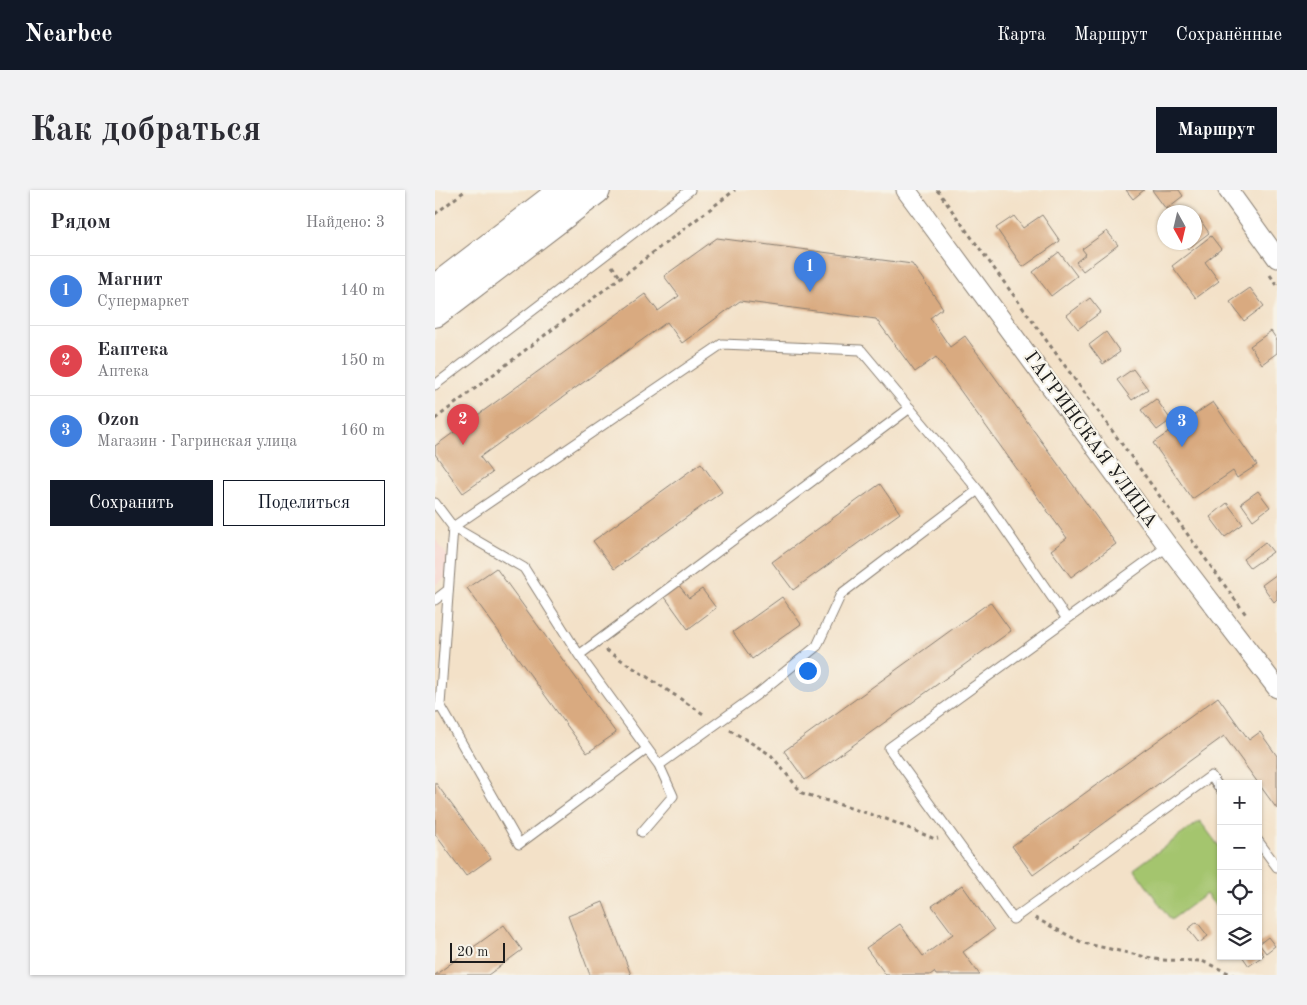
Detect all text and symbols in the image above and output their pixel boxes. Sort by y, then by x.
text: Nearbee [25,23,113,47]
text: Карта [997,26,1046,44]
text: Маршрут [1074,26,1148,44]
text: Сохранённые [1176,26,1282,44]
button: Маршрут [1156,107,1277,153]
text: Как добраться [30,113,261,148]
north arrow [1157,205,1202,250]
text: Рядом [50,212,111,233]
text: Найдено: 3 [306,215,385,231]
pin: 1 [794,251,826,292]
text: Магнит [97,271,163,290]
text: 1 [61,283,71,299]
text: 140 m [340,283,385,299]
text: Супермаркет [97,294,189,310]
text: Еаптека [97,341,168,360]
street label: ГАГРИНСКАЯ УЛИЦА [1020,349,1160,532]
text: 2 [61,353,71,369]
text: 150 m [340,353,385,369]
text: Аптека [97,364,149,380]
pin: 2 [447,404,479,445]
pin: 3 [1166,406,1198,447]
text: Ozon [97,411,139,430]
text: 3 [61,423,71,439]
text: 160 m [340,423,385,439]
text: Магазин · Гагринская улица [97,434,297,450]
button: Сохранить [50,480,213,526]
button: Поделиться [223,480,385,526]
your location [795,658,821,684]
map controls [1217,780,1262,960]
button: + [1217,780,1262,825]
button: − [1217,825,1262,870]
button: locate [1217,870,1262,915]
button: layers [1217,915,1262,960]
scale bar [450,940,505,963]
text: 20 m [457,945,488,959]

